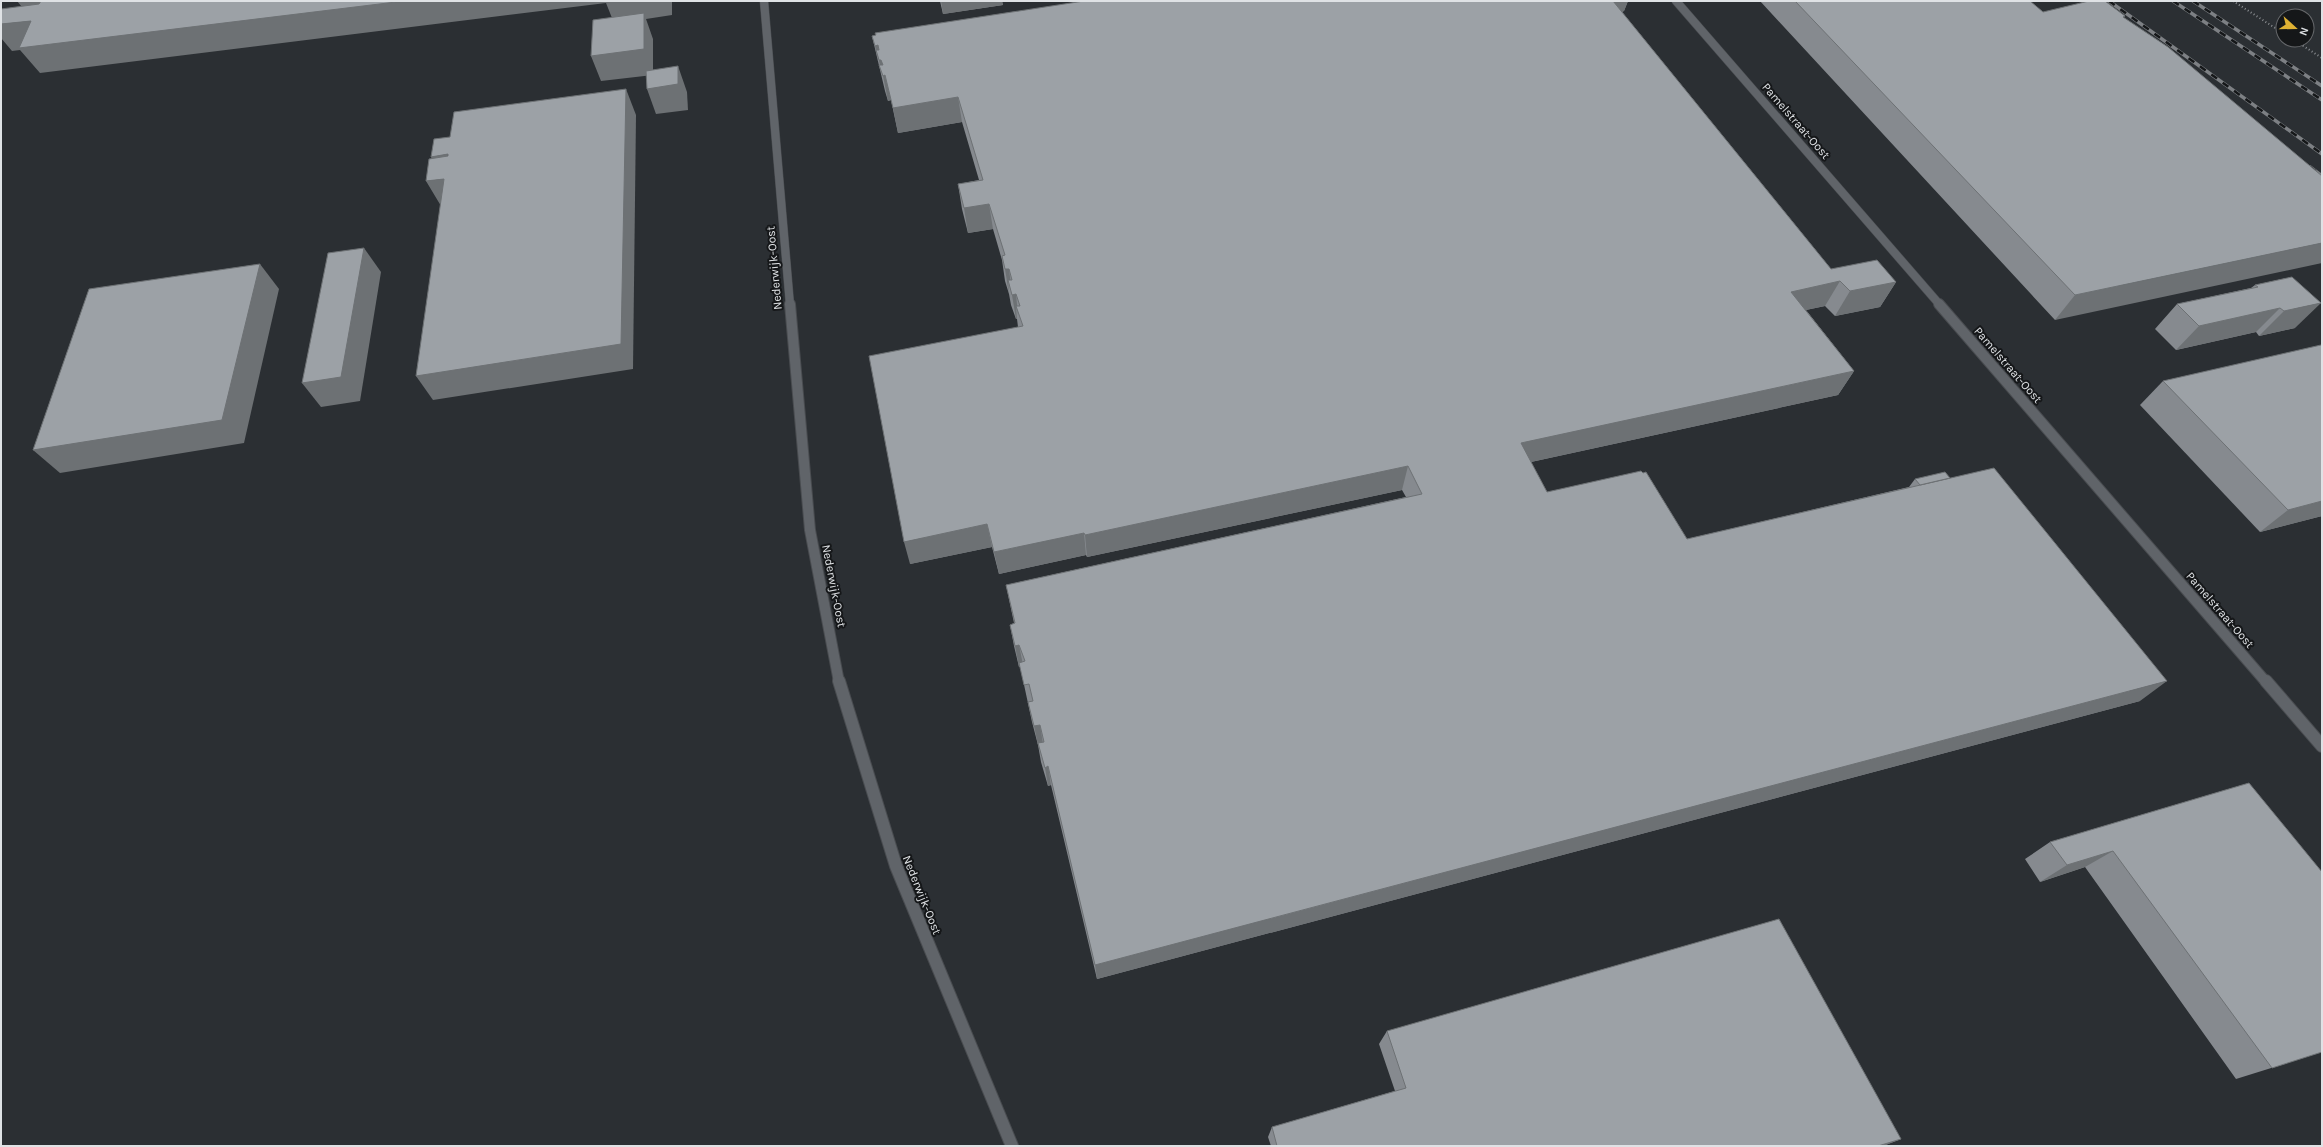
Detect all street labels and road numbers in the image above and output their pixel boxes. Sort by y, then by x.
street label: Pamelstraat-Oost [1759,80,1833,162]
street label: Nederwijk-Oost [763,225,785,310]
street label: Pamelstraat-Oost [1971,324,2045,406]
street label: Nederwijk-Oost [819,543,849,629]
street label: Pamelstraat-Oost [2183,569,2257,651]
street label: Nederwijk-Oost [900,853,944,937]

